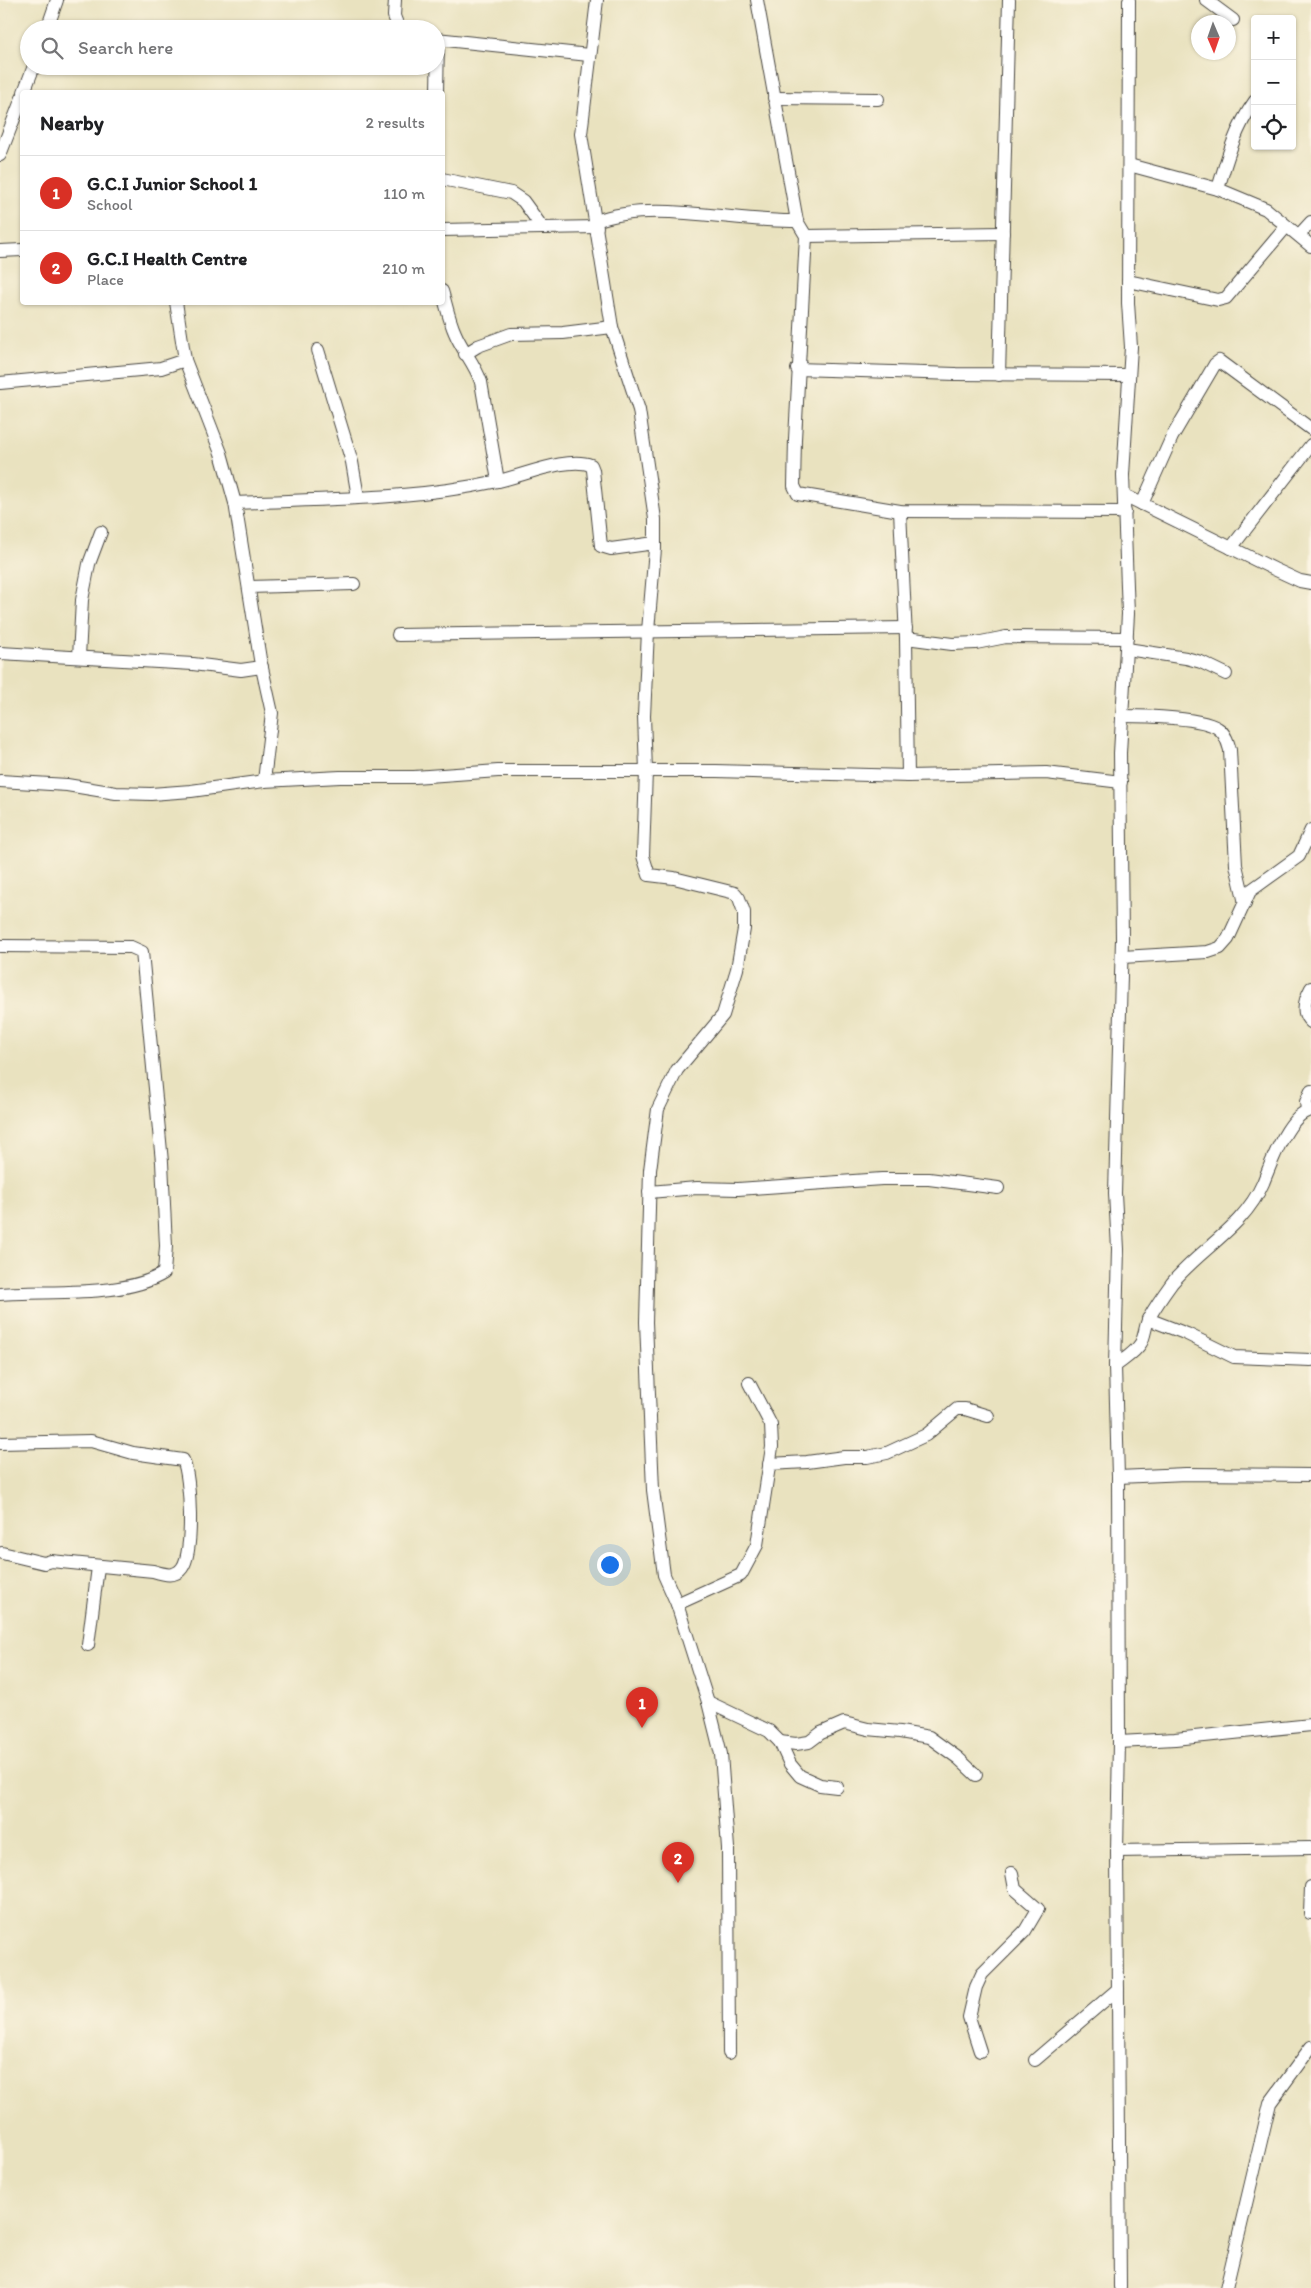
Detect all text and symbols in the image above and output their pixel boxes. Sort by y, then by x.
north arrow [1191,15,1236,60]
map controls [1251,15,1296,150]
button: + [1251,15,1296,60]
search box [20,20,445,75]
icon: search [38,34,66,62]
text: Search here [78,36,173,59]
button: − [1251,60,1296,105]
button: locate [1251,105,1296,150]
text: Nearby [40,110,104,135]
text: 2 results [365,113,425,132]
text: G.C.I Junior School 1 [87,172,257,195]
text: 1 [52,184,60,203]
text: 110 m [383,184,425,203]
text: School [87,195,133,214]
text: G.C.I Health Centre [87,247,247,270]
text: 2 [52,259,60,278]
text: 210 m [382,259,425,278]
text: Place [87,270,124,289]
your location [597,1552,623,1578]
pin: 1 [626,1687,658,1728]
pin: 2 [662,1842,694,1883]

